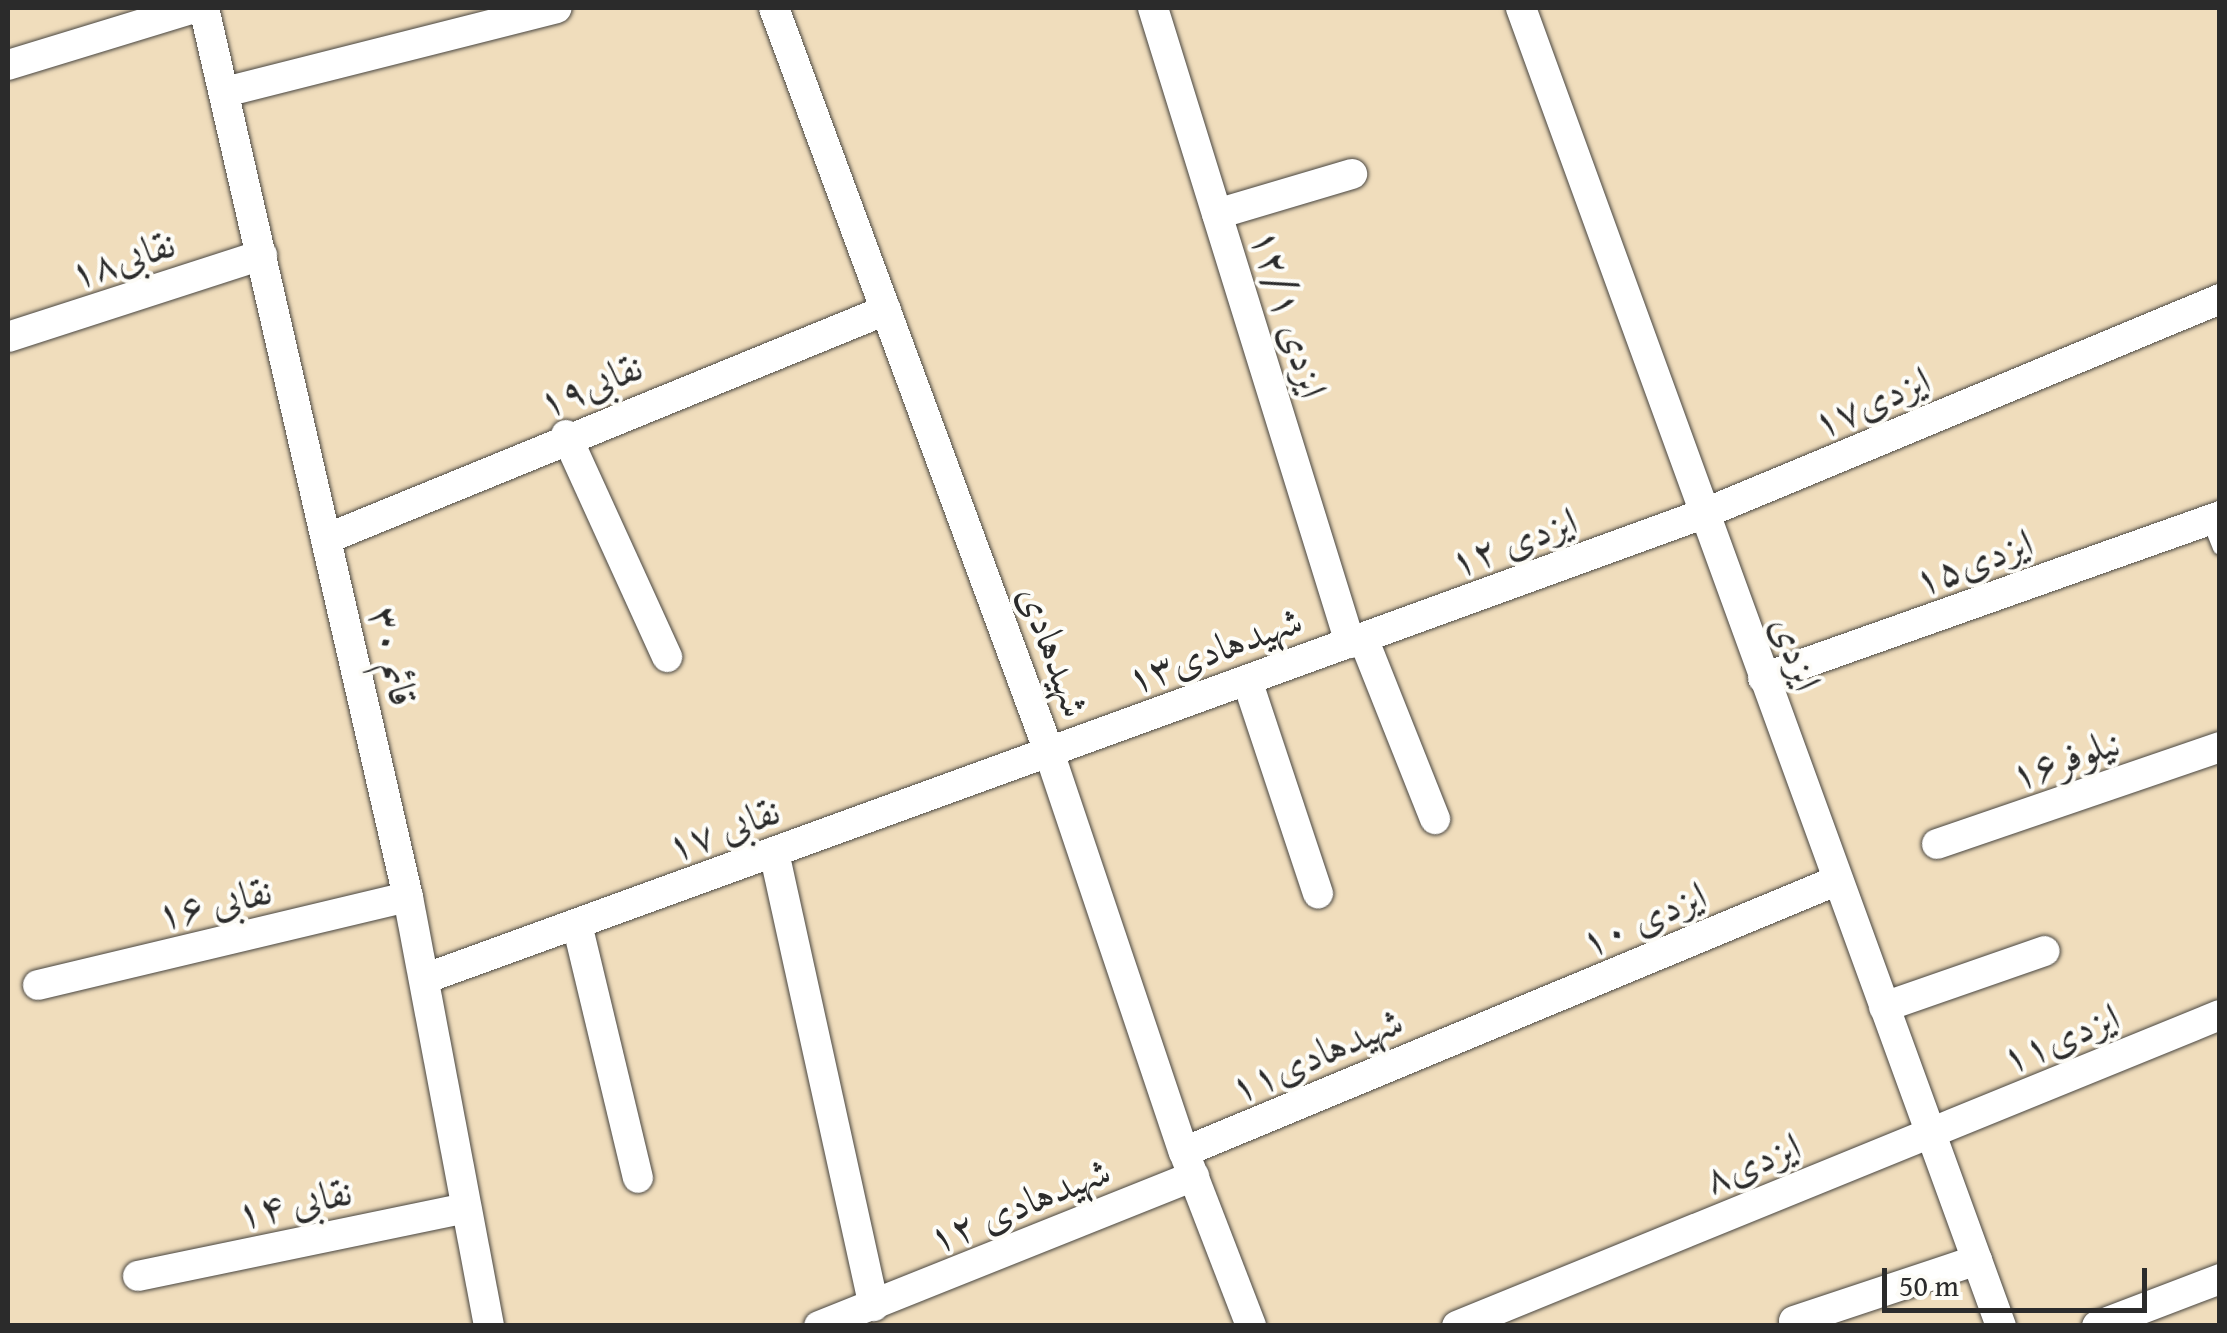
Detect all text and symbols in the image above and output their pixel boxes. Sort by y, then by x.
street label: نقابی۱۸ [63,218,181,298]
street label: ایزدی ۱۲/۱ [1242,223,1338,403]
street label: نقابی۱۹ [531,342,649,426]
street label: ایزدی۱۷ [1805,355,1937,447]
street label: ایزدی ۱۲ [1443,496,1583,586]
street label: ایزدی۱۵ [1907,517,2039,605]
street label: شهیدهادی [1009,579,1101,723]
street label: شهیدهادی۱۳ [1120,595,1308,703]
street label: قائم ۳۰ [359,602,429,710]
street label: ایزدی [1761,609,1833,697]
street label: نیلوفر۱۶ [2004,717,2126,799]
street label: نقابی ۱۷ [660,785,786,871]
street label: نقابی ۱۶ [152,865,276,939]
street label: ایزدی ۱۰ [1573,870,1713,966]
street label: ایزدی۱۱ [1994,992,2126,1082]
street label: شهیدهادی۱۱ [1222,996,1410,1112]
street label: ایزدی۸ [1697,1121,1807,1203]
street label: شهیدهادی ۱۲ [921,1146,1117,1262]
street label: نقابی ۱۴ [232,1166,356,1238]
scale bar [1887,1248,2152,1310]
text: 50 m [1899,1263,1959,1307]

